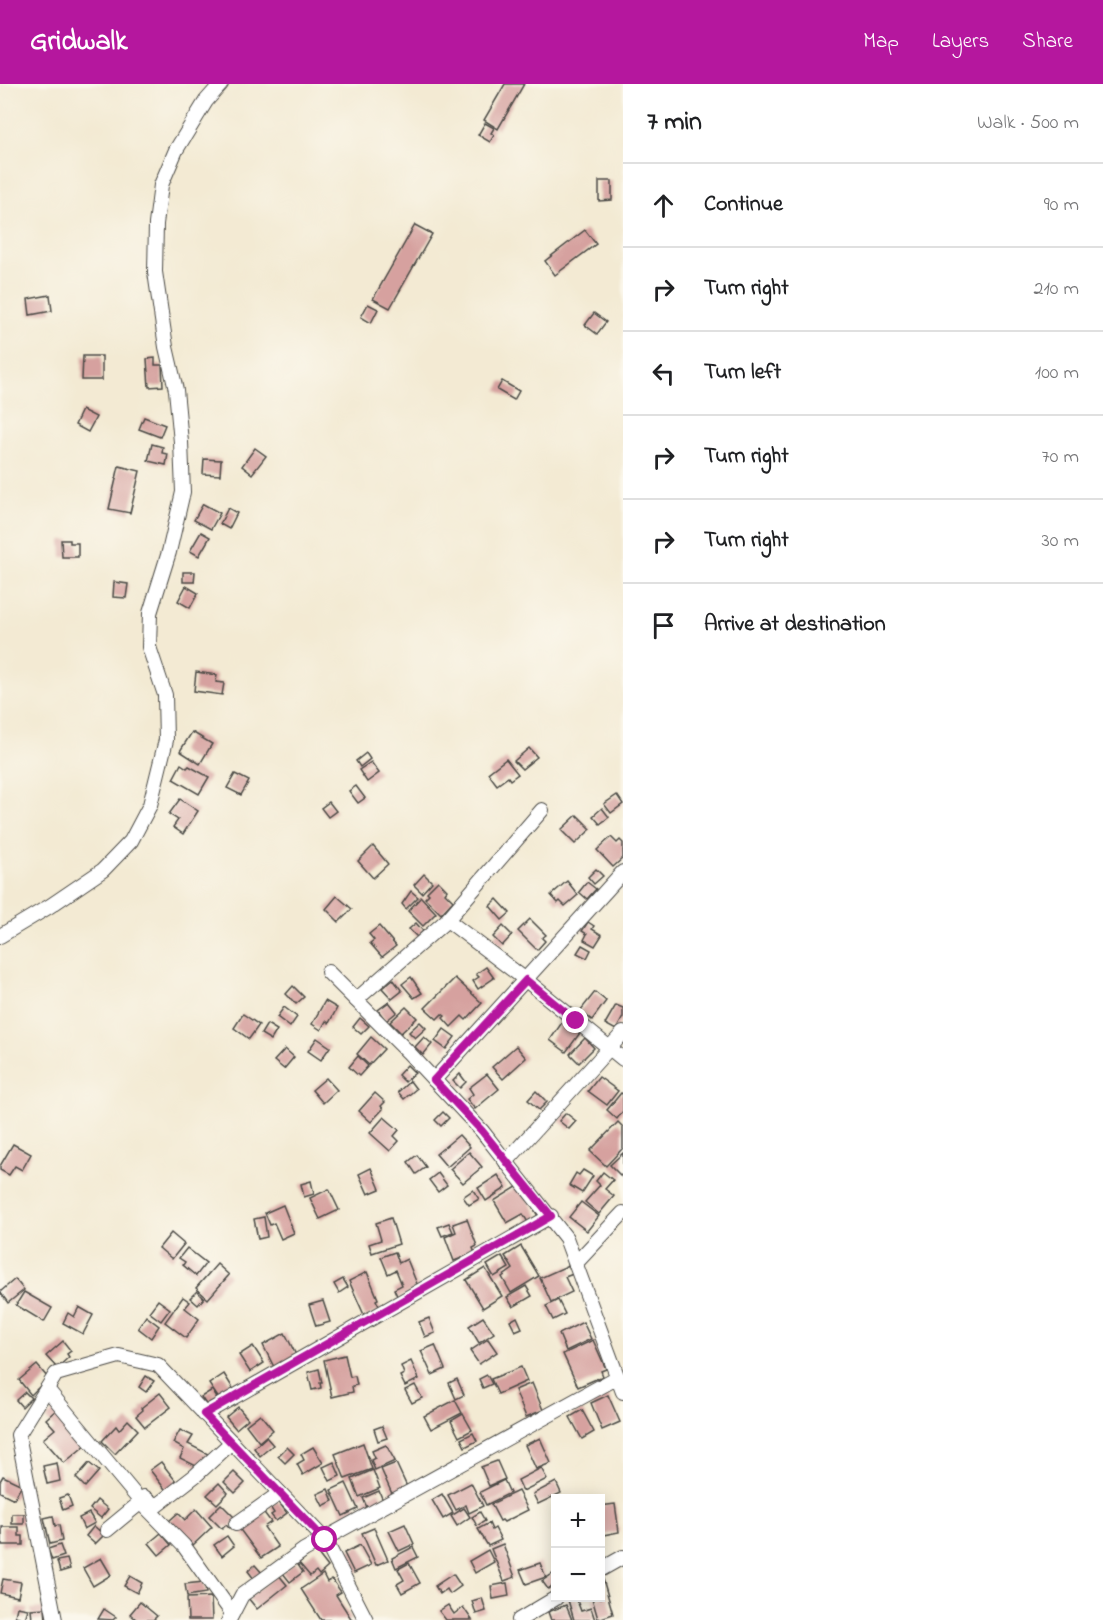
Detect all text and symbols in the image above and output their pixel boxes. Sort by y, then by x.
text: Gridwalk [30,22,127,63]
text: Map [863,27,899,57]
text: Layers [932,27,989,57]
text: Share [1022,27,1073,57]
text: 7 min [647,104,702,142]
text: Walk · 500 m [977,109,1079,138]
icon: ahead [647,189,680,222]
text: Continue [704,189,783,221]
text: 90 m [1044,191,1079,220]
icon: right [647,273,680,306]
text: Turn right [704,273,789,305]
text: 210 m [1034,275,1079,304]
icon: left [647,357,680,390]
text: Turn left [704,357,781,389]
text: 100 m [1035,359,1079,388]
icon: right [647,441,680,474]
text: Turn right [704,441,789,473]
text: 70 m [1042,443,1079,472]
icon: right [647,525,680,558]
text: Turn right [704,525,789,557]
text: 30 m [1042,527,1079,556]
icon: arrive [647,609,680,642]
text: Arrive at destination [704,609,886,641]
route end [562,1007,588,1033]
map controls [551,1494,605,1602]
button: + [551,1494,605,1548]
route start [311,1526,337,1552]
button: − [551,1548,605,1602]

